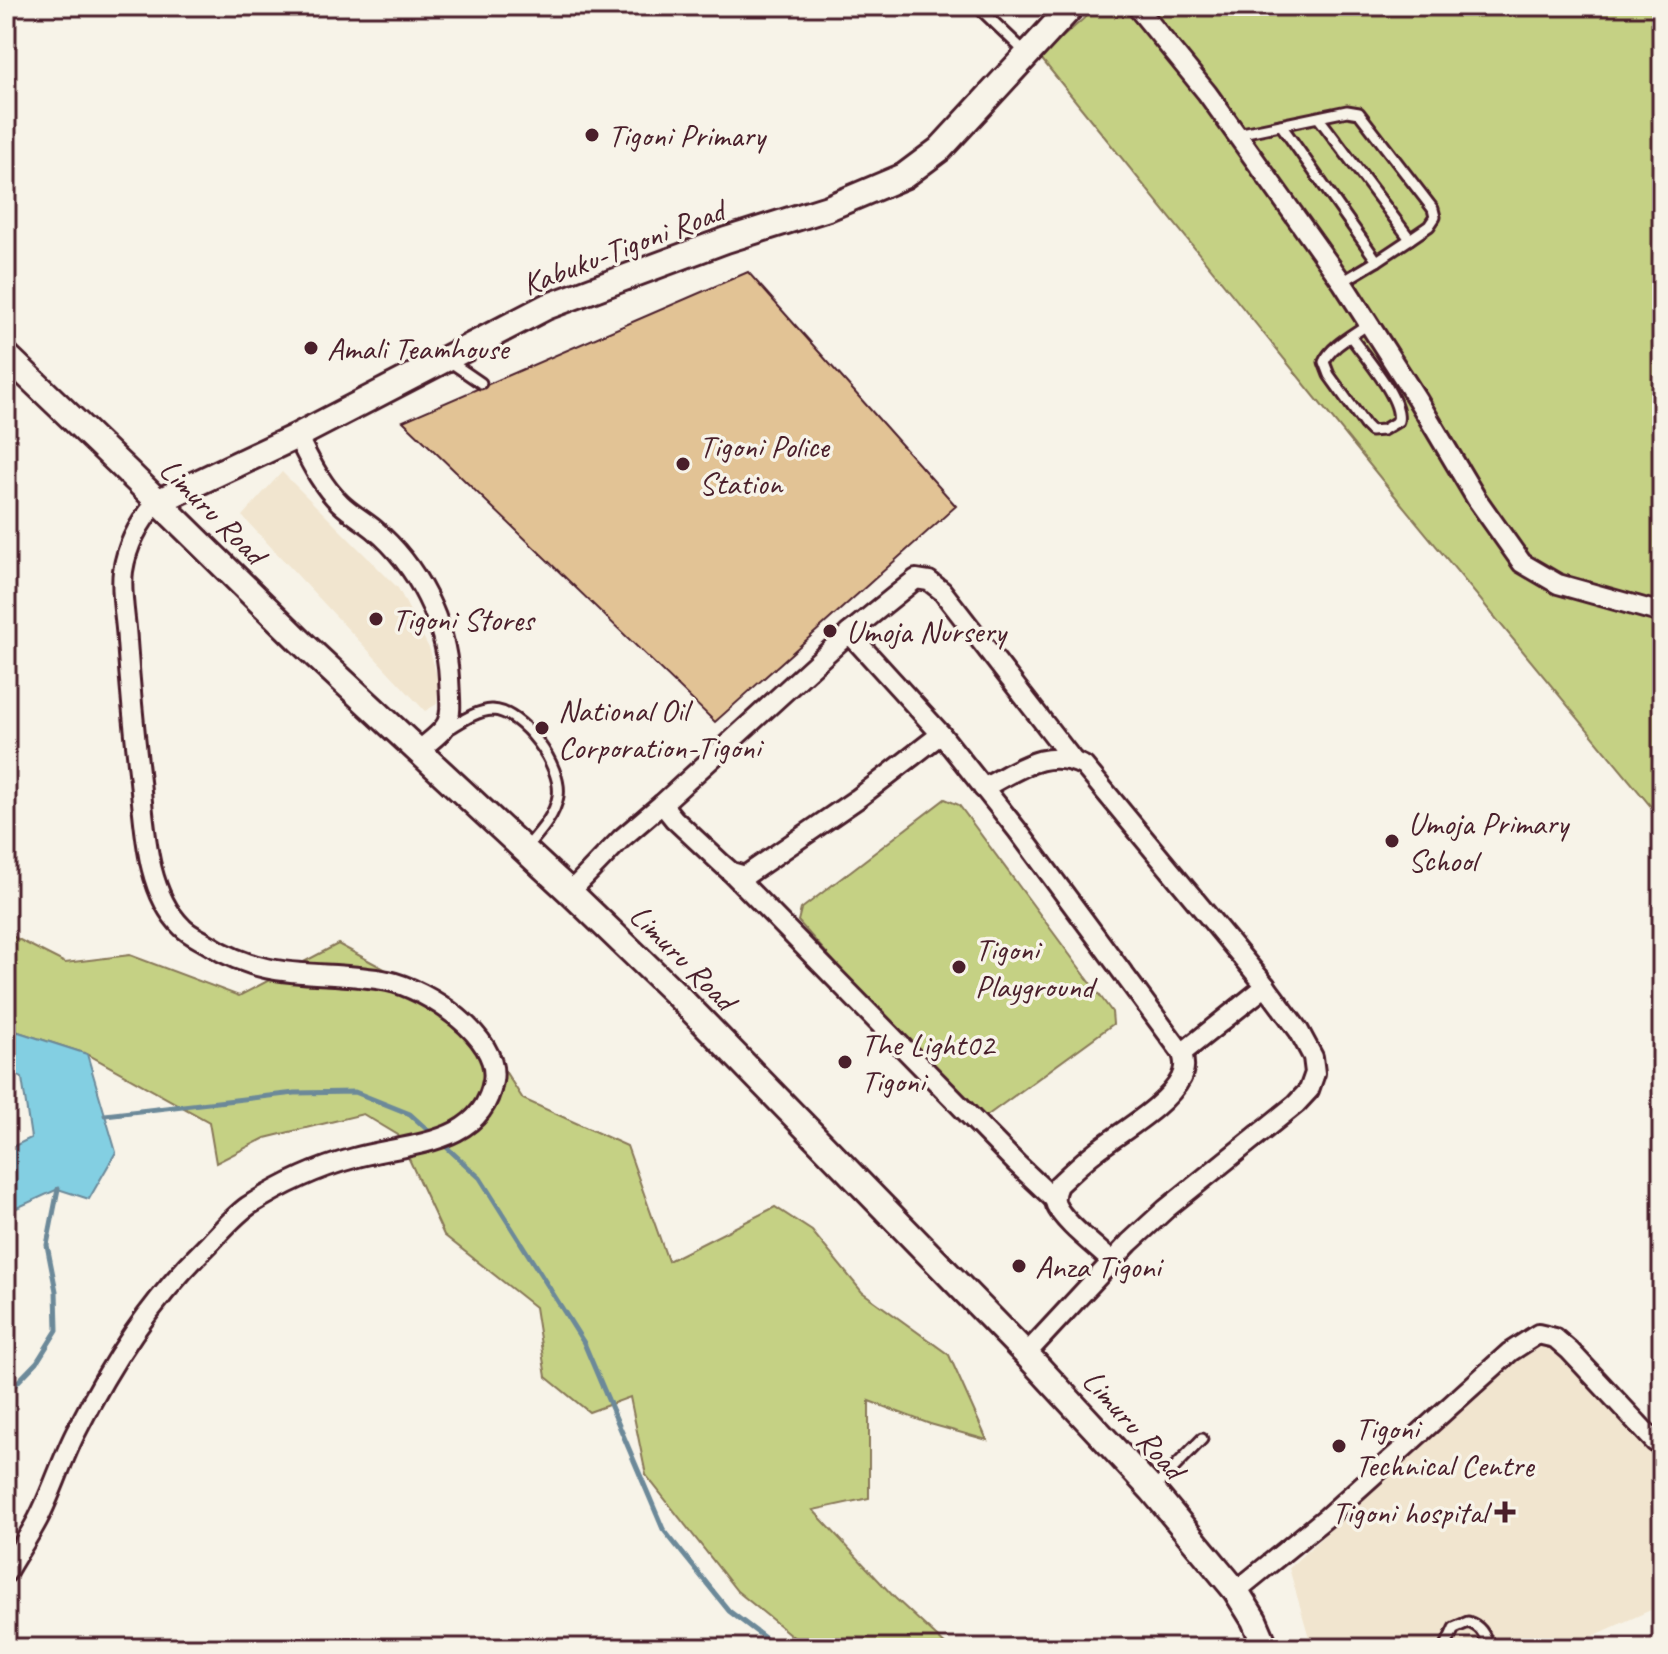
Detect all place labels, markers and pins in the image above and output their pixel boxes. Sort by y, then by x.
place label: Tigoni Primary [608,115,768,156]
marker: Tigoni Primary [583,126,601,144]
place label: Amali Teamhouse [327,328,511,369]
marker: Amali Teamhouse [302,339,320,357]
place label: Tigoni Police Station [699,426,831,504]
marker: Tigoni Police Station [674,455,692,473]
place label: Tigoni Stores [392,599,536,640]
marker: Tigoni Stores [367,610,385,628]
place label: Umoja Nursery [846,611,1009,652]
marker: Umoja Nursery [821,622,839,640]
place label: National Oil Corporation-Tigoni [558,690,765,768]
marker: National Oil Corporation-Tigoni [533,719,551,737]
place label: Umoja Primary School [1408,803,1571,881]
marker: Umoja Primary School [1383,832,1401,850]
place label: Tigoni Playground [975,929,1098,1007]
marker: Tigoni Playground [950,958,968,976]
place label: The Light02 Tigoni [861,1024,997,1102]
marker: The Light02 Tigoni [836,1053,854,1071]
place label: Anza Tigoni [1035,1246,1165,1287]
marker: Anza Tigoni [1010,1257,1028,1275]
place label: Tigoni Technical Centre [1355,1408,1536,1486]
marker: Tigoni Technical Centre [1330,1437,1348,1455]
place label: Tigoni hospital [1332,1492,1493,1533]
marker: Tigoni hospital [1494,1501,1516,1523]

